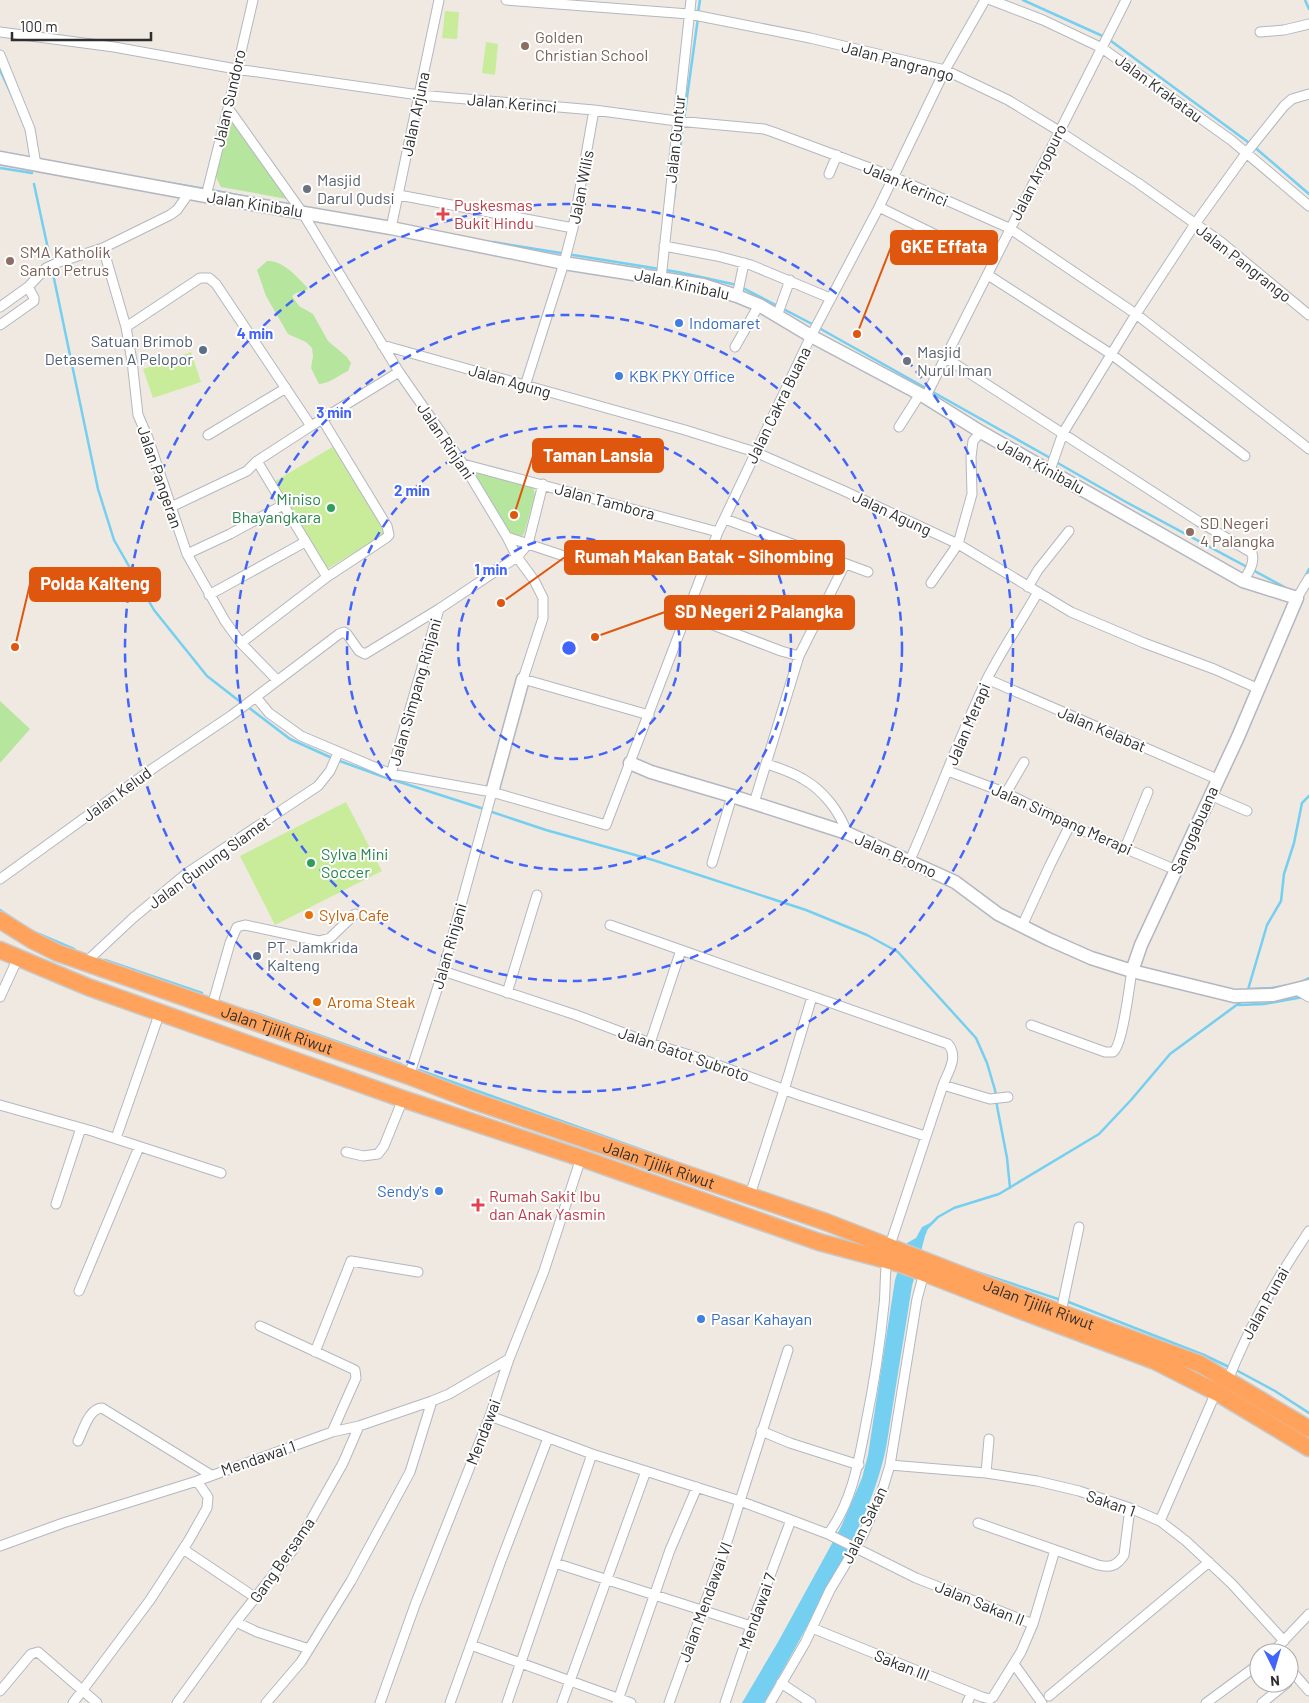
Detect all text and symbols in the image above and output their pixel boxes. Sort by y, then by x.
scale bar [12,10,151,42]
text: 100 m [20,17,58,35]
place label: Golden Christian School [535,27,648,64]
street label: Jalan Pangrango [840,36,956,85]
marker: Golden Christian School [519,40,531,52]
street label: Jalan Sundoro [208,47,249,148]
street label: Jalan Krakatau [1112,50,1207,126]
street label: Jalan Arjuna [396,70,433,158]
street label: Jalan Kerinci [466,89,558,116]
street label: Jalan Guntur [660,94,689,184]
street label: Jalan Argopuro [1005,120,1070,223]
street label: Jalan Wilis [564,148,597,225]
street label: Jalan Kerinci [861,157,951,210]
place label: Masjid Darul Qudsi [317,170,395,207]
marker: Masjid Darul Qudsi [301,183,313,195]
street label: Jalan Kinibalu [206,187,304,220]
place label: Puskesmas Bukit Hindu [454,195,534,232]
marker: Puskesmas Bukit Hindu [436,207,450,221]
street label: Jalan Pangrango [1193,219,1296,306]
callout: GKE Effata [891,231,997,264]
text: GKE Effata [901,235,987,257]
place label: SMA Katholik Santo Petrus [20,242,110,279]
marker: SMA Katholik Santo Petrus [4,255,16,267]
street label: Jalan Kinibalu [633,264,731,303]
place label: Indomaret [689,313,761,332]
marker: Indomaret [673,317,685,329]
text: 4 min [237,324,273,342]
place label: Satuan Brimob Detasemen A Pelopor [45,331,193,368]
place label: Masjid Nurul Iman [917,342,992,379]
street label: Jalan Cakra Buana [741,343,814,466]
marker: Satuan Brimob Detasemen A Pelopor [197,344,209,356]
marker: Masjid Nurul Iman [901,355,913,367]
street label: Jalan Agung [467,360,554,401]
place label: KBK PKY Office [629,366,735,385]
marker: KBK PKY Office [613,370,625,382]
street label: Jalan Rinjani [414,399,479,483]
text: 3 min [316,403,352,421]
street label: Jalan Pangeran [134,423,187,531]
street label: Jalan Kinibalu [994,434,1088,497]
callout: Taman Lansia [533,439,663,472]
text: Taman Lansia [543,444,653,466]
street label: Jalan Tambora [553,478,657,523]
text: 2 min [394,481,430,499]
street label: Jalan Agung [850,486,935,539]
place label: Miniso Bhayangkara [232,489,321,526]
marker: Miniso Bhayangkara [325,502,337,514]
place label: SD Negeri 4 Palangka [1200,513,1275,550]
marker: SD Negeri 4 Palangka [1184,526,1196,538]
callout: Rumah Makan Batak - Sihombing [565,541,844,574]
text: Rumah Makan Batak - Sihombing [574,545,834,567]
text: 1 min [475,560,507,578]
callout: Polda Kalteng [30,568,160,601]
text: Polda Kalteng [40,572,150,594]
callout: SD Negeri 2 Palangka [665,596,854,629]
text: SD Negeri 2 Palangka [675,600,843,622]
street label: Jalan Simpang Rinjani [384,616,445,768]
centre of rings [560,639,578,657]
street label: Jalan Merapi [942,680,993,768]
street label: Jalan Kelabat [1055,701,1149,756]
street label: Jalan Kelud [79,762,155,825]
street label: Jalan Simpang Merapi [989,779,1135,858]
street label: Sanggabuana [1166,783,1221,876]
street label: Jalan Gunung Slamet [144,811,273,912]
street label: Jalan Bromo [852,828,940,881]
place label: Sylva Mini Soccer [321,844,388,881]
marker: Sylva Mini Soccer [305,857,317,869]
street label: Jalan Rinjani [427,901,470,991]
place label: Sylva Cafe [319,905,389,924]
marker: Sylva Cafe [303,909,315,921]
place label: PT. Jamkrida Kalteng [267,937,358,974]
marker: PT. Jamkrida Kalteng [251,950,263,962]
place label: Aroma Steak [327,992,415,1011]
marker: Aroma Steak [311,996,323,1008]
street label: Jalan Tjilik Riwut [219,1001,336,1058]
street label: Jalan Gatot Subroto [616,1022,752,1085]
street label: Jalan Tjilik Riwut [601,1136,718,1192]
place label: Sendy's [377,1181,429,1200]
marker: Sendy's [433,1185,445,1197]
place label: Rumah Sakit Ibu dan Anak Yasmin [489,1186,606,1223]
marker: Rumah Sakit Ibu dan Anak Yasmin [471,1198,485,1212]
street label: Jalan Punai [1237,1263,1292,1342]
street label: Jalan Tjilik Riwut [981,1274,1097,1333]
place label: Pasar Kahayan [711,1309,812,1328]
marker: Pasar Kahayan [695,1313,707,1325]
street label: Mendawai [461,1396,504,1467]
street label: Mendawai 1 [218,1436,298,1479]
street label: Jalan Sakan [837,1483,890,1566]
street label: Sakan 1 [1084,1485,1138,1520]
street label: Gang Bersama [245,1513,318,1606]
street label: Jalan Mendawai VI [674,1539,735,1665]
street label: Mendawai 7 [734,1570,779,1652]
street label: Jalan Sakan II [933,1576,1028,1629]
north arrow [1249,1643,1299,1693]
street label: Sakan III [872,1645,933,1684]
text: N [1270,1673,1281,1690]

